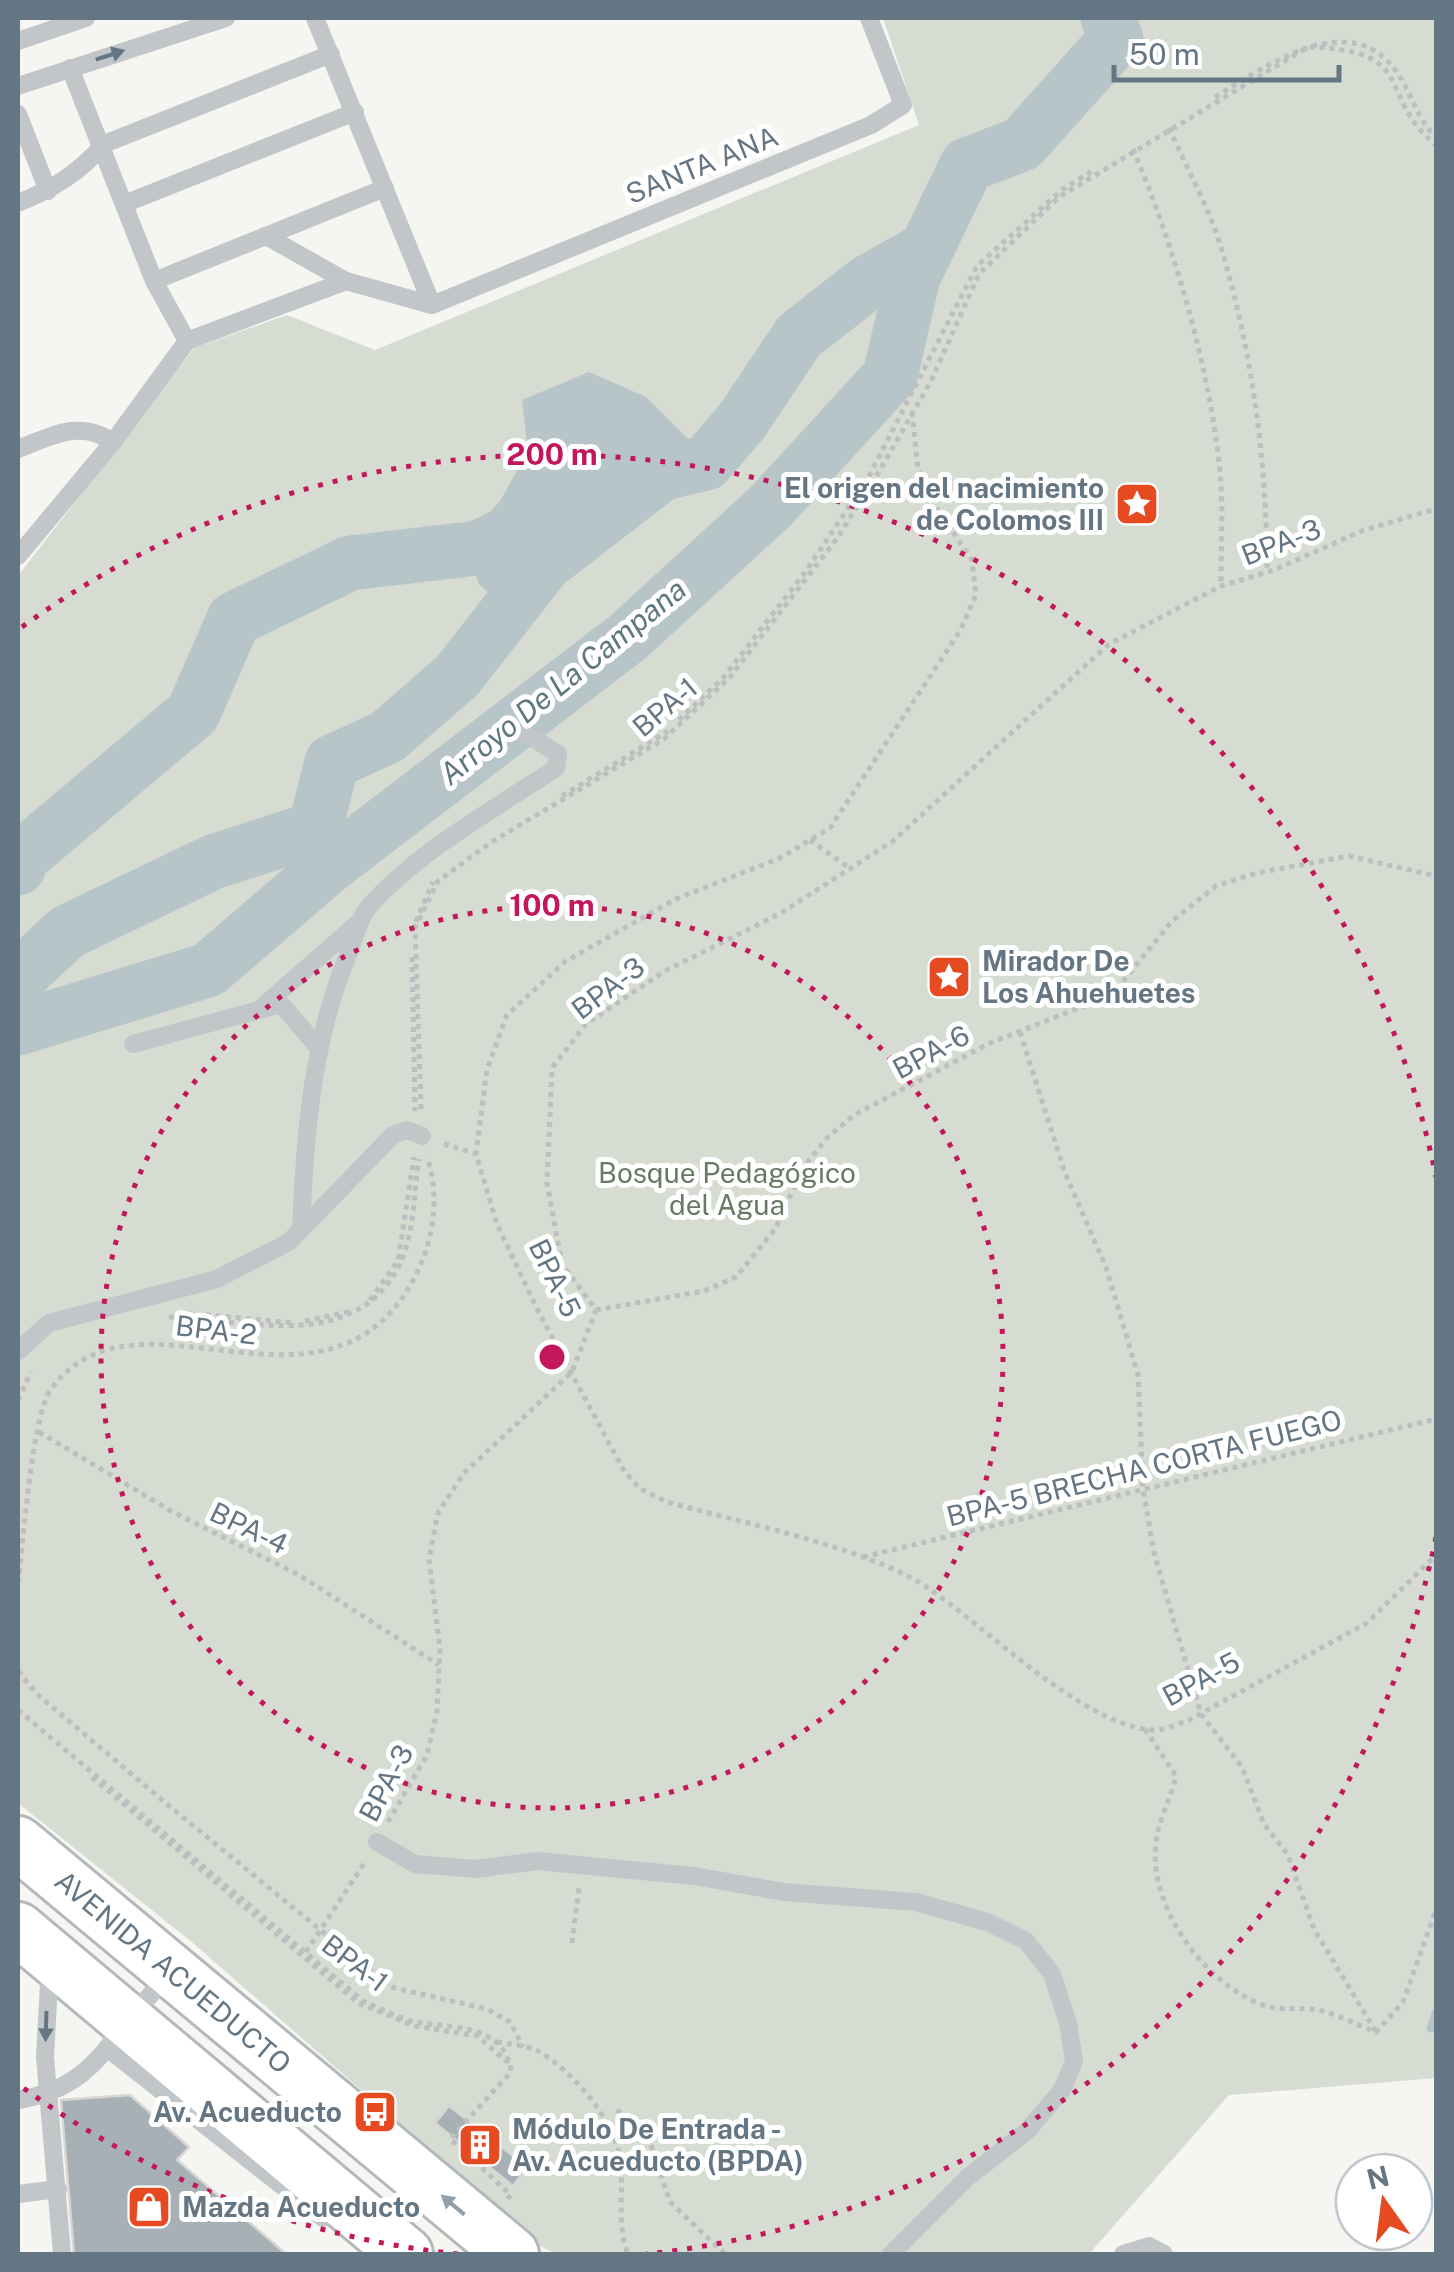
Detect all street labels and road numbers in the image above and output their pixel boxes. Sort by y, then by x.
street label: SANTA ANA [621,119,783,210]
street label: BPA-3 [1236,511,1325,572]
street label: BPA-1 [626,670,704,743]
street label: BPA-3 [565,950,651,1026]
street label: BPA-6 [887,1018,975,1085]
street label: BPA-5 [522,1233,588,1322]
street label: BPA-2 [174,1308,258,1351]
street label: BPA-5 BRECHA CORTA FUEGO [943,1402,1345,1533]
street label: BPA-4 [205,1495,293,1560]
street label: BPA-5 [1157,1645,1245,1713]
street label: BPA-3 [352,1739,419,1827]
street label: AVENIDA ACUEDUCTO [49,1863,298,2080]
street label: BPA-1 [316,1927,395,1998]

